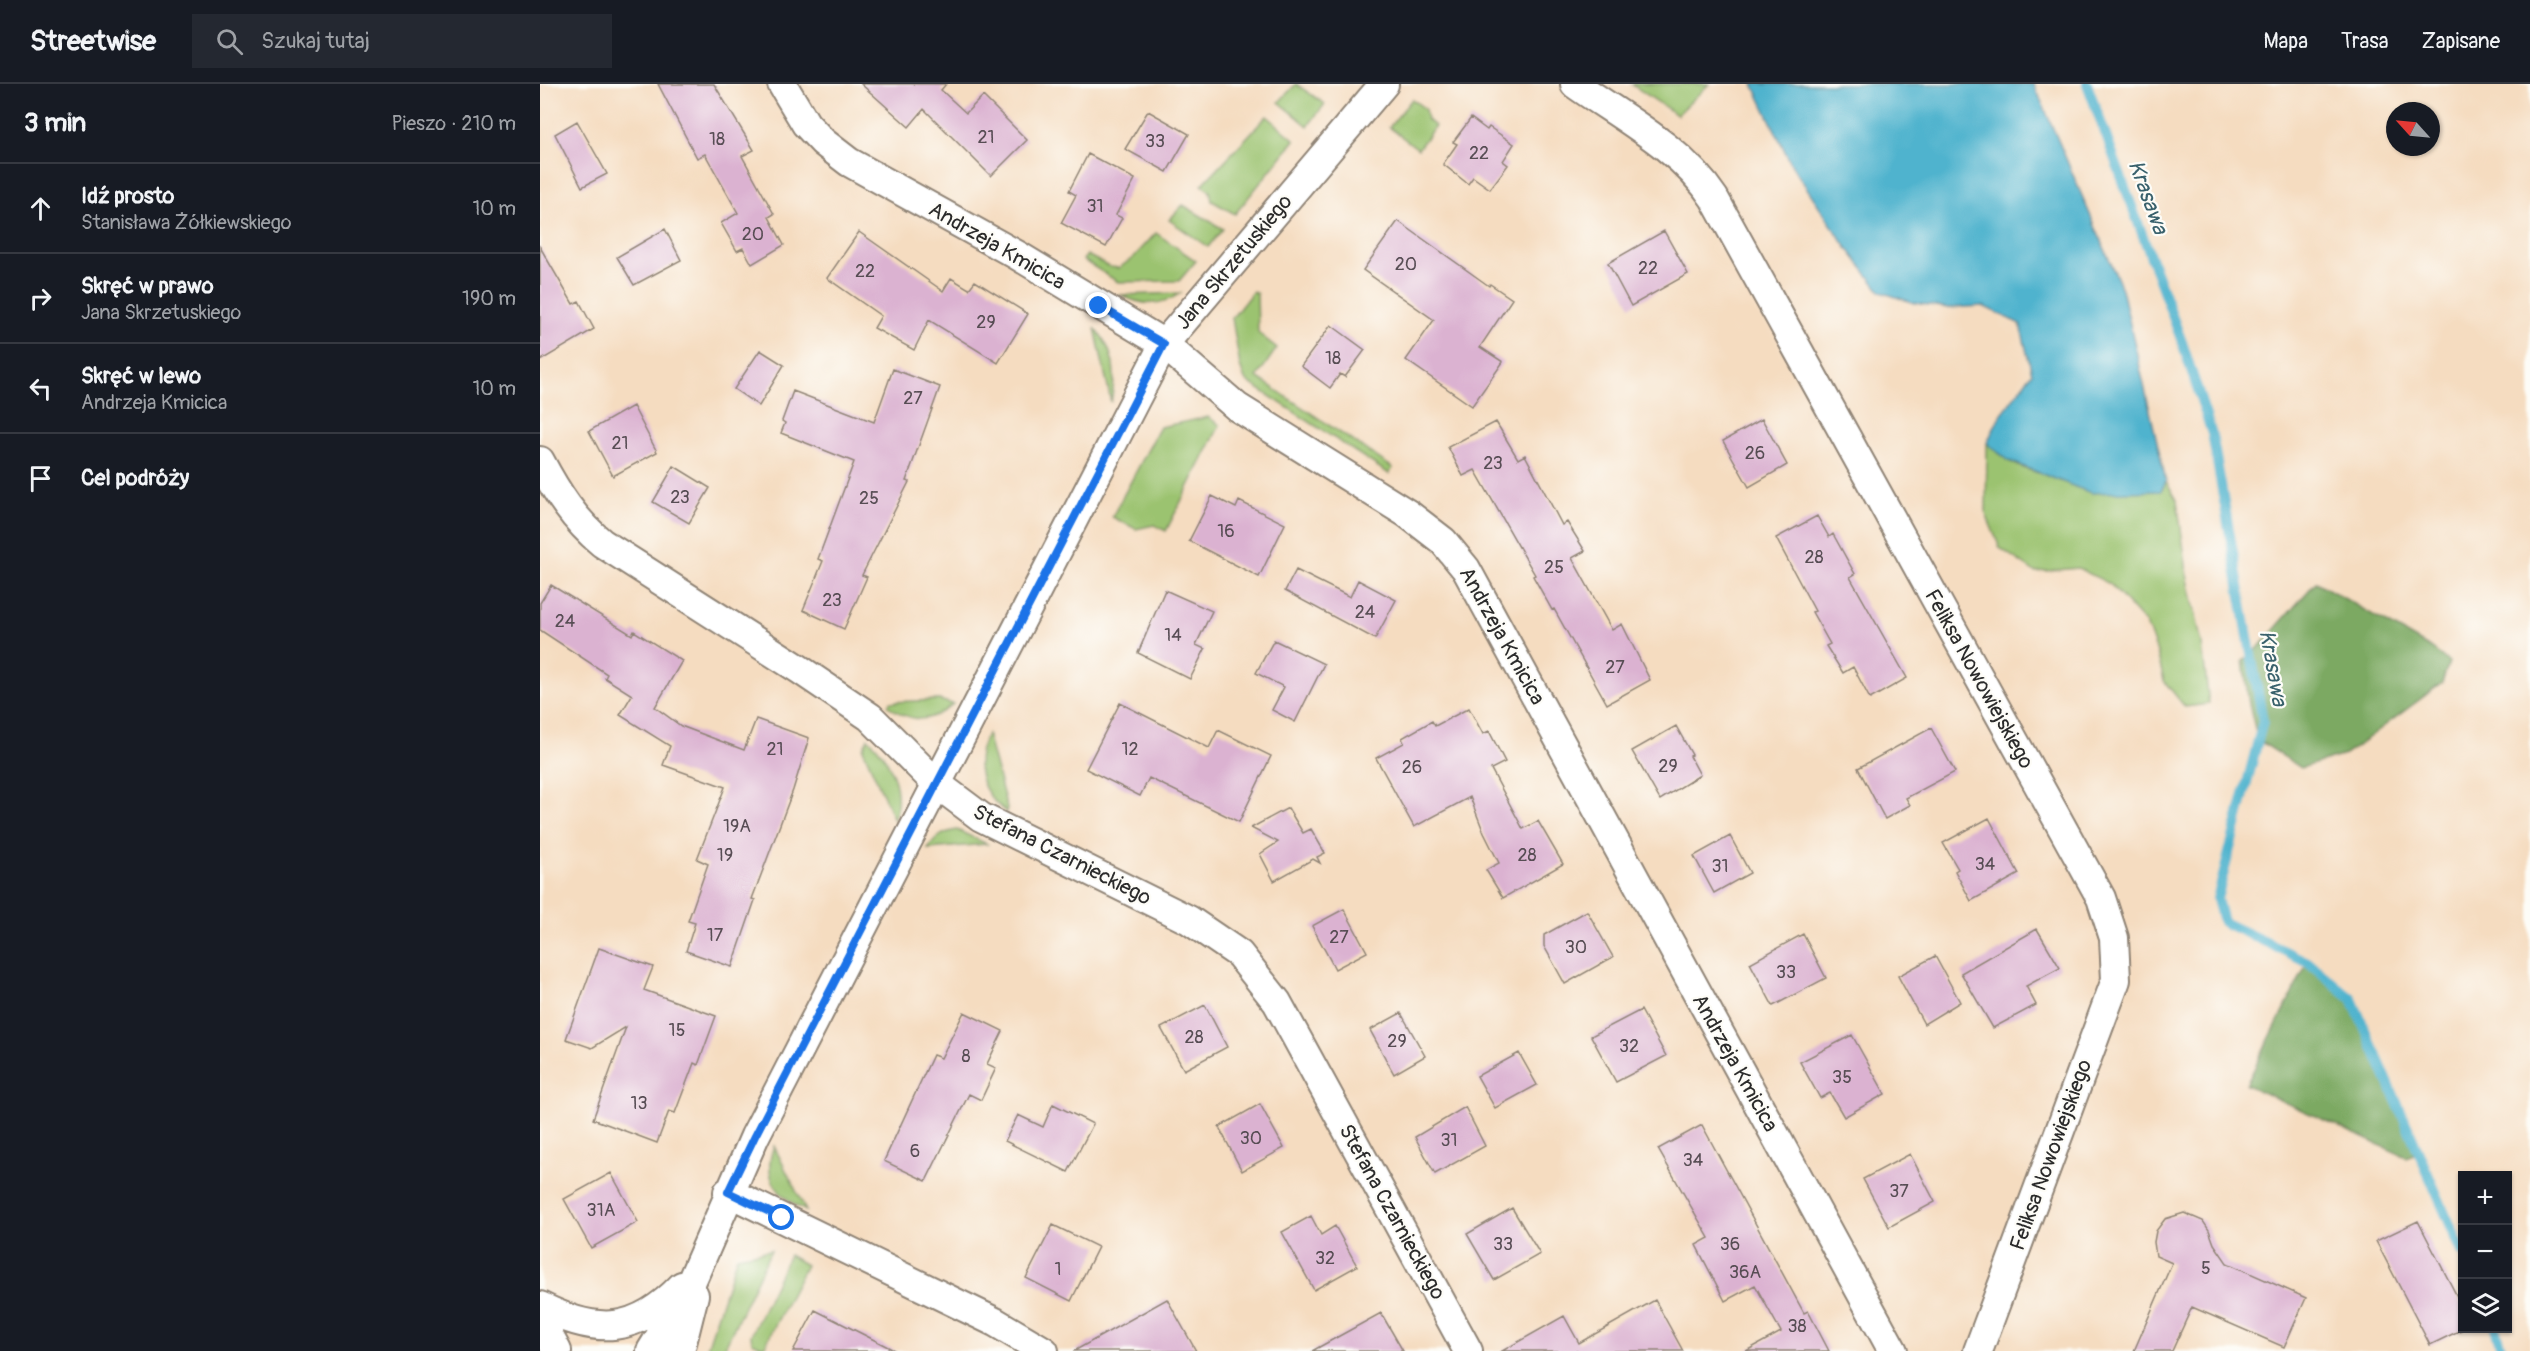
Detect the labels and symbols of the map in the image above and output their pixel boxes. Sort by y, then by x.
north arrow [2386,102,2440,156]
house number: 21 [977,126,995,149]
house number: 18 [709,128,725,151]
house number: 33 [1145,130,1165,153]
house number: 22 [1469,142,1489,165]
water label: Krasawa [2122,156,2175,239]
street label: Jana Skrzetuskiego [1170,189,1298,335]
house number: 31 [1086,195,1104,218]
street label: Andrzeja Kmicica [924,196,1070,296]
house number: 20 [742,223,764,246]
house number: 20 [1395,253,1417,276]
house number: 22 [1638,257,1658,280]
house number: 22 [855,260,875,283]
route end [1085,292,1111,318]
house number: 29 [976,311,996,334]
house number: 18 [1325,347,1341,370]
house number: 27 [903,387,923,410]
house number: 21 [611,432,629,455]
house number: 26 [1745,442,1765,465]
house number: 23 [1483,452,1503,475]
house number: 23 [670,486,690,509]
house number: 25 [859,487,879,510]
house number: 16 [1217,520,1235,543]
house number: 28 [1804,546,1824,569]
house number: 25 [1544,556,1564,579]
street label: Andrzeja Kmicica [1453,562,1551,710]
street label: Feliksa Nowowiejskiego [1918,584,2040,774]
house number: 23 [822,589,842,612]
house number: 24 [1355,601,1376,624]
house number: 24 [555,610,576,633]
house number: 14 [1164,624,1182,647]
water label: Krasawa [2253,628,2294,710]
house number: 27 [1605,656,1625,679]
house number: 21 [766,738,784,761]
house number: 12 [1121,738,1139,761]
house number: 29 [1658,755,1678,778]
house number: 26 [1402,756,1422,779]
street label: Stefana Czarnieckiego [968,798,1156,912]
house number: 19A [723,815,751,838]
house number: 19 [717,844,733,867]
house number: 28 [1517,844,1537,867]
house number: 34 [1975,853,1996,876]
house number: 31 [1711,855,1729,878]
house number: 17 [707,924,724,947]
house number: 27 [1329,926,1349,949]
house number: 30 [1565,936,1587,959]
house number: 33 [1776,961,1796,984]
street label: Andrzeja Kmicica [1686,989,1784,1137]
house number: 15 [669,1019,685,1042]
house number: 28 [1184,1026,1204,1049]
house number: 29 [1387,1030,1407,1053]
house number: 32 [1619,1035,1639,1058]
house number: 8 [961,1045,971,1068]
street label: Feliksa Nowowiejskiego [2004,1056,2098,1254]
house number: 35 [1832,1066,1852,1089]
house number: 13 [630,1092,648,1115]
street label: Stefana Czarnieckiego [1333,1119,1451,1305]
house number: 30 [1240,1127,1262,1150]
house number: 31 [1440,1129,1458,1152]
house number: 6 [910,1140,920,1163]
house number: 34 [1683,1149,1704,1172]
house number: 37 [1889,1180,1909,1203]
house number: 31A [587,1199,616,1222]
route start [768,1204,794,1230]
house number: 33 [1493,1233,1513,1256]
house number: 36 [1720,1233,1740,1256]
house number: 32 [1315,1247,1335,1270]
house number: 5 [2201,1257,2211,1280]
house number: 1 [1054,1258,1062,1281]
house number: 36A [1729,1261,1761,1284]
house number: 38 [1787,1315,1807,1338]

